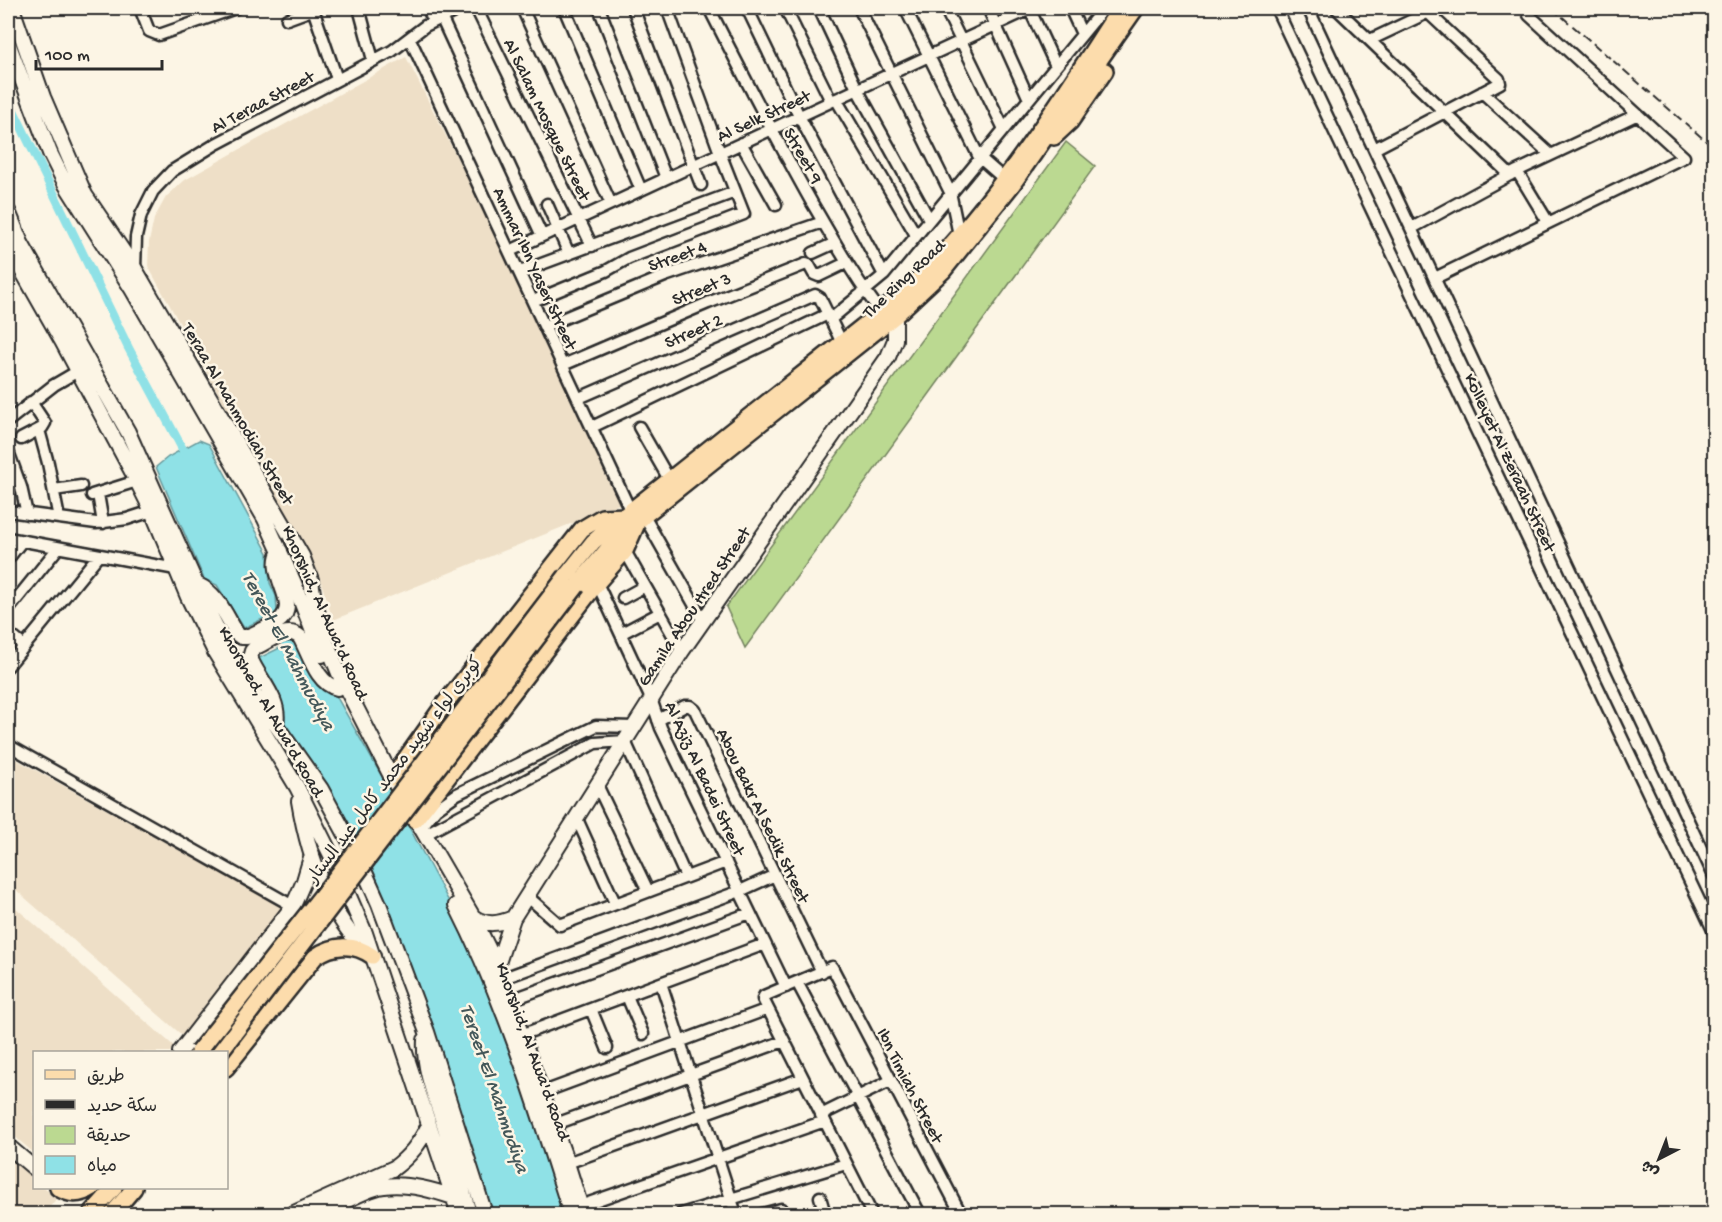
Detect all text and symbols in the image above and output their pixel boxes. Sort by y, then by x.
scale bar [36,33,162,71]
street label: Al Salam Mosque Street [497,36,595,206]
text: 100 m [44,46,90,67]
street label: Al Teraa Street [208,66,320,139]
street label: Al Selk Street [714,86,816,148]
street label: Street 9 [777,124,826,188]
street label: Ammar Ibn Yaser Street [487,185,581,355]
street label: The Ring Road [858,235,952,324]
street label: Street 4 [646,237,710,278]
street label: Street 3 [669,269,734,312]
street label: Street 2 [662,310,726,354]
street label: Teraa Al Mahmodiah Street [176,319,298,510]
street label: Kolleyet Al Zeraah Street [1458,371,1560,557]
street label: Khorshid, Al Awa'd Road [276,523,372,705]
street label: Gamila Abou Hred Street [634,523,757,691]
water label: Tereet El Mahmudiya [235,568,339,737]
street label: Khorshed, Al Awa'd Road [212,623,328,803]
street label: كوبرى لواء شهيد محمد كامل عبد الستار [302,653,488,890]
street label: Al Aziz Al Badei Street [659,699,749,861]
street label: Abou Bakr Al Sedik Street [710,726,814,908]
street label: Khorshid, Al Awa'd Road [490,960,574,1145]
water label: Tereet El Mahmudiya [453,1002,533,1178]
street label: Ibn Timiah Street [871,1025,947,1149]
legend [33,1051,228,1189]
text: طريق [87,1067,125,1088]
text: سكة حديد [87,1097,157,1118]
text: حديقة [87,1127,131,1148]
north arrow [1629,1129,1689,1189]
text: ش [1638,1155,1664,1180]
text: مياه [87,1157,117,1178]

